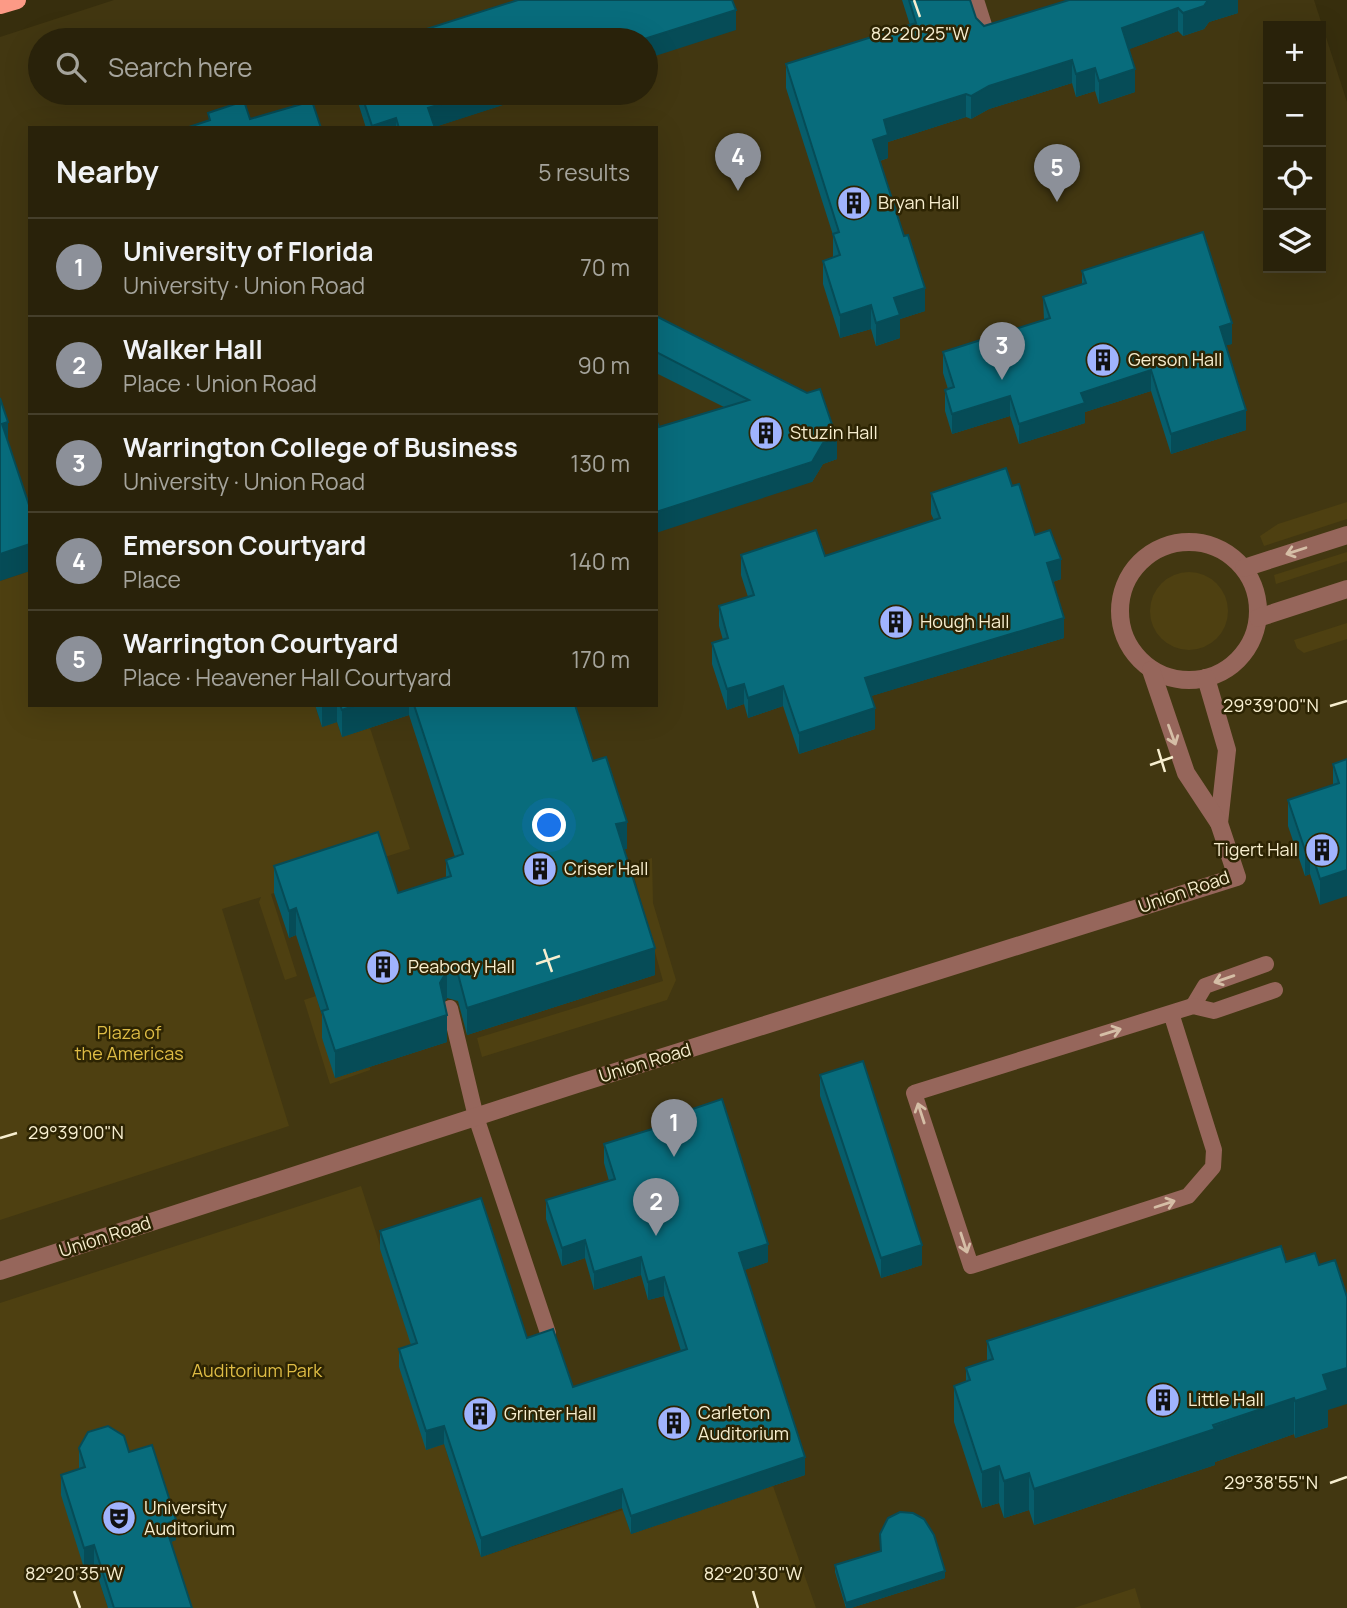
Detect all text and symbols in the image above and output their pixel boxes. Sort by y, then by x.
text: 82°20'25"W [871,21,969,45]
map controls [1263,21,1326,273]
button: + [1263,21,1326,84]
search box [28,28,658,105]
icon: search [52,48,90,86]
text: Search here [108,49,253,85]
button: − [1263,84,1326,147]
pin: 4 [715,133,761,191]
pin: 5 [1034,144,1080,202]
button: locate [1263,147,1326,210]
text: Nearby [56,151,159,192]
text: 5 results [538,156,630,188]
building icon: Bryan Hall [835,184,873,222]
place label: Bryan Hall [878,190,960,214]
button: layers [1263,210,1326,273]
text: University of Florida [123,233,373,269]
text: 1 [74,251,84,283]
text: 70 m [580,251,630,283]
text: University · Union Road [123,269,365,301]
pin: 3 [979,322,1025,380]
text: Walker Hall [123,331,263,367]
building icon: Gerson Hall [1084,341,1122,379]
place label: Gerson Hall [1128,347,1222,371]
text: 2 [72,349,86,381]
text: 90 m [578,349,630,381]
text: Place · Union Road [123,367,317,399]
building icon: Stuzin Hall [747,414,785,452]
place label: Stuzin Hall [790,420,878,444]
text: Warrington College of Business [123,429,518,465]
text: 3 [72,447,86,479]
text: 130 m [570,447,630,479]
text: University · Union Road [123,465,365,497]
text: Emerson Courtyard [123,527,366,563]
text: 4 [72,545,86,577]
text: 140 m [569,545,630,577]
one-way arrow [1285,546,1307,558]
text: Place [123,563,181,595]
building icon: Hough Hall [877,603,915,641]
place label: Hough Hall [920,609,1009,633]
text: Warrington Courtyard [123,625,399,661]
text: 5 [72,643,86,675]
text: 170 m [571,643,630,675]
text: Place · Heavener Hall Courtyard [123,661,452,693]
text: 29°39'00"N [1223,693,1319,717]
one-way arrow [1167,723,1179,745]
your location [532,808,566,842]
building icon: Tigert Hall [1303,831,1341,869]
place label: Tigert Hall [1214,837,1298,861]
building icon: Criser Hall [521,850,559,888]
place label: Criser Hall [564,856,648,880]
street label: Union Road [1135,864,1233,918]
building icon: Peabody Hall [364,948,402,986]
place label: Peabody Hall [408,954,515,978]
one-way arrow [1214,974,1236,986]
park label: Plaza of the Americas [74,1020,184,1065]
one-way arrow [1100,1025,1122,1037]
street label: Union Road [596,1037,694,1087]
pin: 1 [651,1099,697,1157]
one-way arrow [914,1103,926,1125]
text: 29°39'00"N [28,1120,124,1144]
pin: 2 [633,1178,679,1236]
one-way arrow [1154,1196,1176,1209]
street label: Union Road [56,1210,154,1262]
one-way arrow [958,1232,971,1254]
park label: Auditorium Park [192,1358,323,1382]
building icon: Little Hall [1144,1381,1182,1419]
place label: Little Hall [1188,1387,1264,1411]
building icon: Grinter Hall [461,1395,499,1433]
place label: Carleton Auditorium [698,1400,789,1445]
place label: Grinter Hall [504,1401,596,1425]
building icon: Carleton Auditorium [655,1404,693,1442]
text: 29°38'55"N [1224,1470,1318,1494]
place label: University Auditorium [144,1495,235,1540]
theatre icon: University Auditorium [100,1499,138,1537]
text: 82°20'35"W [25,1561,123,1585]
text: 82°20'30"W [704,1561,803,1585]

